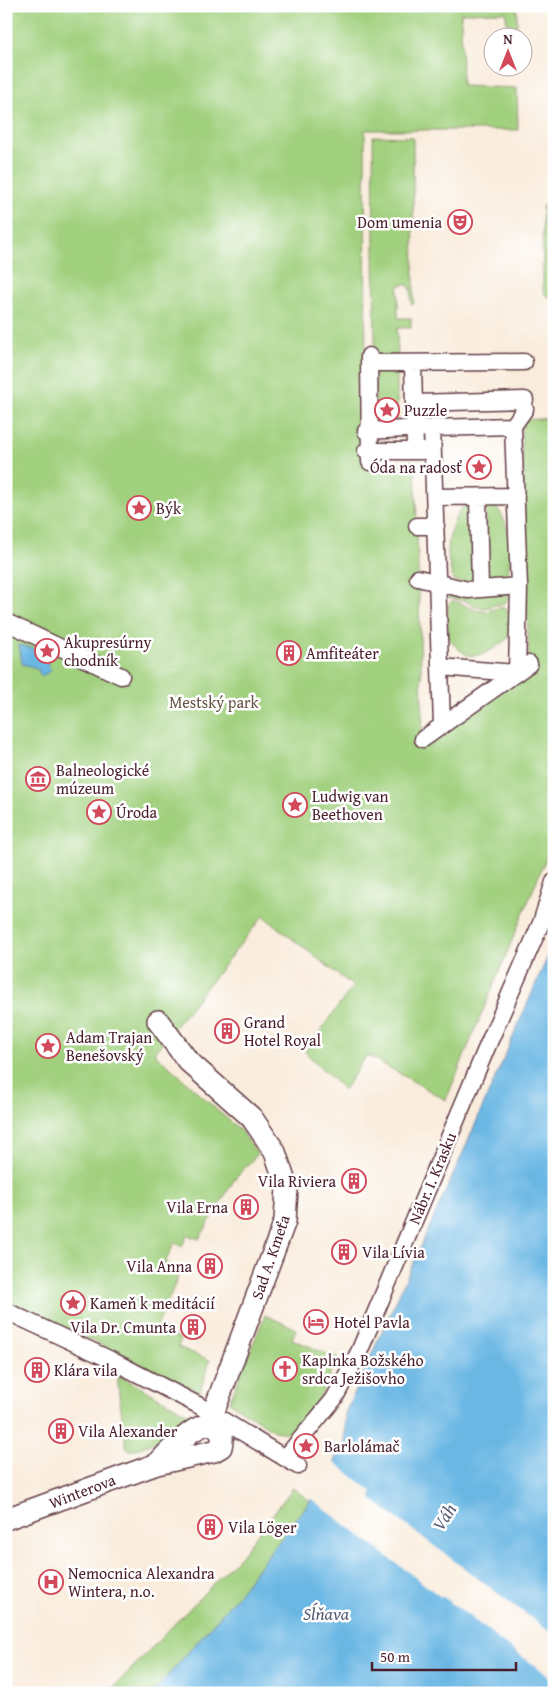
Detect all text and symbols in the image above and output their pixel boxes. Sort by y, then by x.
north arrow [482,28,532,78]
text: N [503,29,513,49]
theatre icon: Dom umenia [447,209,473,235]
place label: Dom umenia [357,210,442,234]
place icon: Puzzle [374,397,400,423]
place label: Puzzle [404,398,447,422]
place icon: Óda na radosť [466,454,492,480]
place label: Óda na radosť [370,455,462,479]
place icon: Býk [126,495,152,521]
place label: Býk [156,496,182,520]
place label: Akupresúrny chodník [64,630,152,672]
place icon: Akupresúrny chodník [34,638,60,664]
building icon: Amfiteáter [276,640,302,666]
place label: Amfiteáter [306,641,379,665]
park label: Mestský park [169,690,260,714]
place label: Balneologické múzeum [56,758,149,800]
museum icon: Balneologické múzeum [25,766,51,792]
place label: Ludwig van Beethoven [312,784,389,826]
place icon: Ludwig van Beethoven [282,792,308,818]
place icon: Úroda [86,799,112,825]
place label: Úroda [116,800,158,824]
place label: Grand Hotel Royal [244,1010,322,1052]
building icon: Grand Hotel Royal [214,1018,240,1044]
place label: Adam Trajan Benešovský [66,1025,152,1067]
place icon: Adam Trajan Benešovský [35,1033,61,1059]
street label: Nábr. I. Krasku [402,1128,462,1228]
building icon: Vila Riviera [341,1168,367,1194]
place label: Vila Riviera [258,1169,336,1193]
building icon: Vila Erna [233,1194,259,1220]
place label: Vila Erna [166,1195,228,1219]
street label: Sad A. Kmeťa [244,1211,296,1302]
building icon: Vila Lívia [331,1239,357,1265]
place label: Vila Lívia [362,1240,425,1264]
building icon: Vila Anna [197,1253,223,1279]
place label: Vila Anna [126,1254,192,1278]
place icon: Kameň k meditácií [60,1290,86,1316]
place label: Kameň k meditácií [90,1291,215,1315]
hotel icon: Hotel Pavla [303,1309,329,1335]
place label: Hotel Pavla [334,1310,410,1334]
building icon: Vila Dr. Cmunta [180,1314,206,1340]
place label: Vila Dr. Cmunta [70,1315,176,1339]
place label: Kaplnka Božského srdca Ježišovho [302,1348,424,1390]
church icon: Kaplnka Božského srdca Ježišovho [272,1356,298,1382]
building icon: Klára vila [24,1357,50,1383]
place label: Klára vila [54,1358,118,1382]
building icon: Vila Alexander [48,1418,74,1444]
place label: Vila Alexander [78,1419,178,1443]
place icon: Barlolámač [293,1433,319,1459]
place label: Barlolámač [324,1434,400,1458]
street label: Winterova [45,1467,119,1515]
water label: Váh [425,1498,463,1536]
building icon: Vila Löger [197,1514,223,1540]
place label: Vila Löger [228,1515,297,1539]
place label: Nemocnica Alexandra Wintera, n.o. [68,1561,215,1603]
hospital icon: Nemocnica Alexandra Wintera, n.o. [38,1569,64,1595]
water label: Sĺňava [303,1600,350,1627]
scale bar [372,1639,516,1671]
text: 50 m [380,1646,411,1667]

